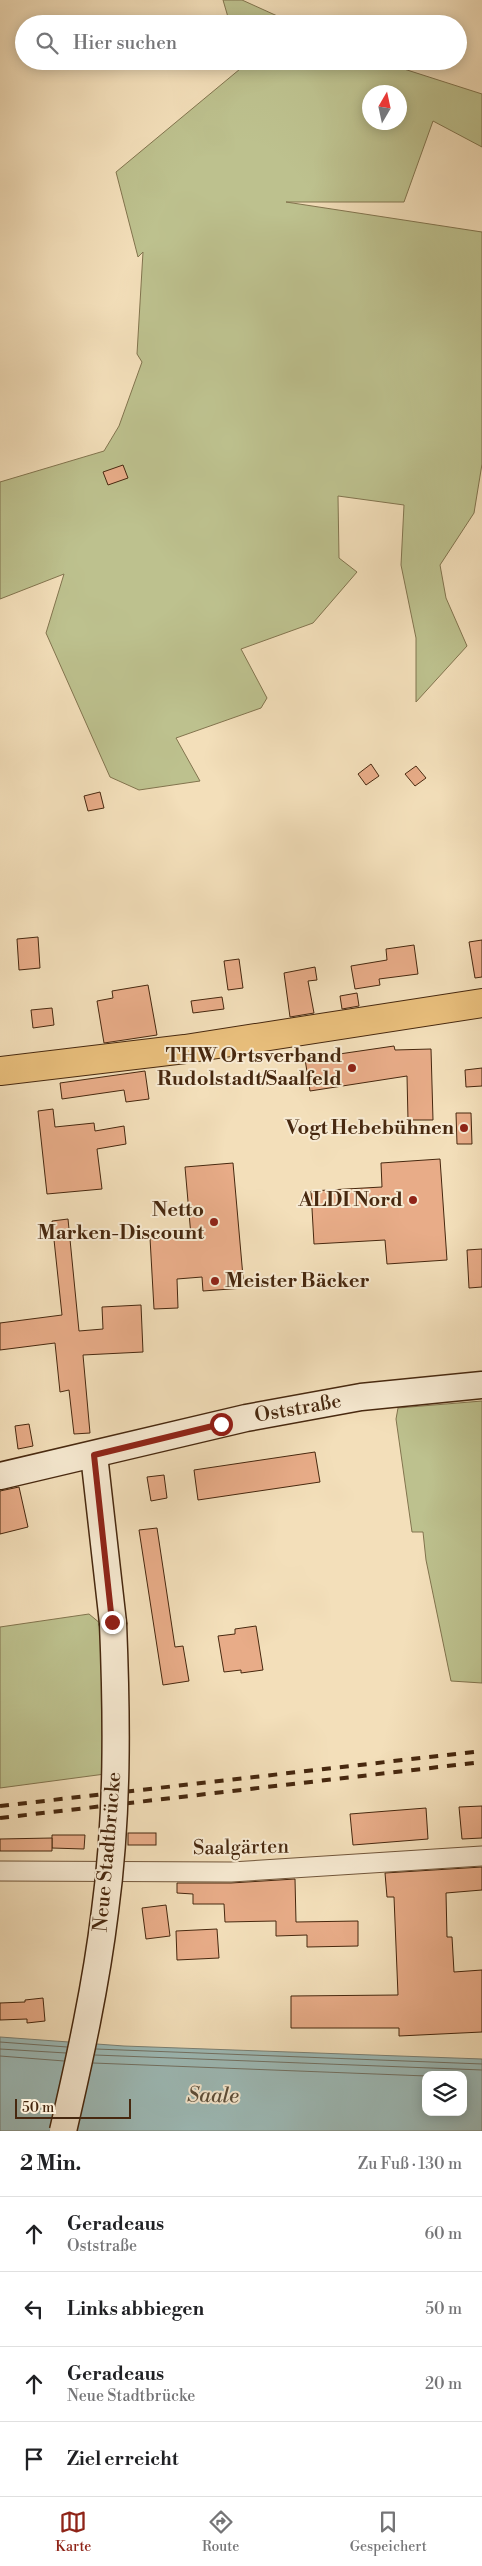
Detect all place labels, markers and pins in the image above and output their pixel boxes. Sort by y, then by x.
place label: THW Ortsverband Rudolstadt/Saalfeld [157,1044,342,1092]
marker: THW Ortsverband Rudolstadt/Saalfeld [346,1062,358,1074]
place label: Vogt Hebebühnen [285,1116,455,1141]
marker: Vogt Hebebühnen [458,1122,470,1134]
place label: ALDI Nord [297,1188,403,1213]
marker: ALDI Nord [407,1194,419,1206]
place label: Netto Marken-Discount [37,1198,205,1246]
marker: Netto Marken-Discount [208,1216,220,1228]
place label: Meister Bäcker [225,1269,370,1294]
marker: Meister Bäcker [209,1275,221,1287]

